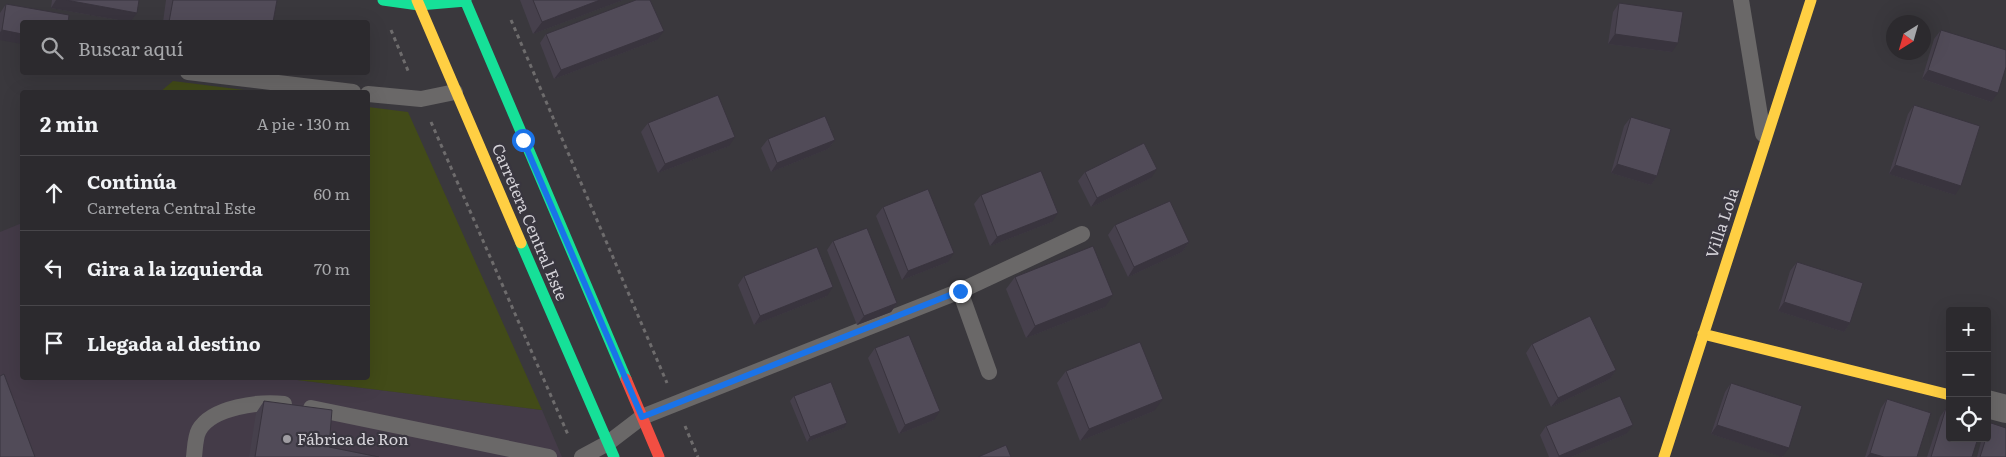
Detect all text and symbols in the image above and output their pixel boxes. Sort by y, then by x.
north arrow [1886,15,1931,60]
search box [20,20,370,75]
icon: search [38,34,66,62]
text: Buscar aquí [78,34,183,62]
text: 2 min [40,107,99,138]
text: A pie · 130 m [257,111,350,135]
route start [512,129,535,152]
street label: Carretera Central Este [487,139,575,304]
text: Continúa [87,167,177,195]
icon: ahead [40,179,68,207]
text: 60 m [313,181,350,205]
street label: Villa Lola [1698,184,1744,261]
text: Carretera Central Este [87,195,256,219]
icon: left [40,254,68,282]
text: Gira a la izquierda [87,254,263,282]
text: 70 m [314,256,350,280]
route end [949,280,972,303]
map controls [1946,307,1991,442]
button: + [1946,307,1991,352]
icon: arrive [40,329,68,357]
text: Llegada al destino [87,329,261,357]
button: − [1946,352,1991,397]
button: locate [1946,397,1991,442]
place label: Fábrica de Ron [297,426,409,450]
marker: Fábrica de Ron [281,433,293,445]

